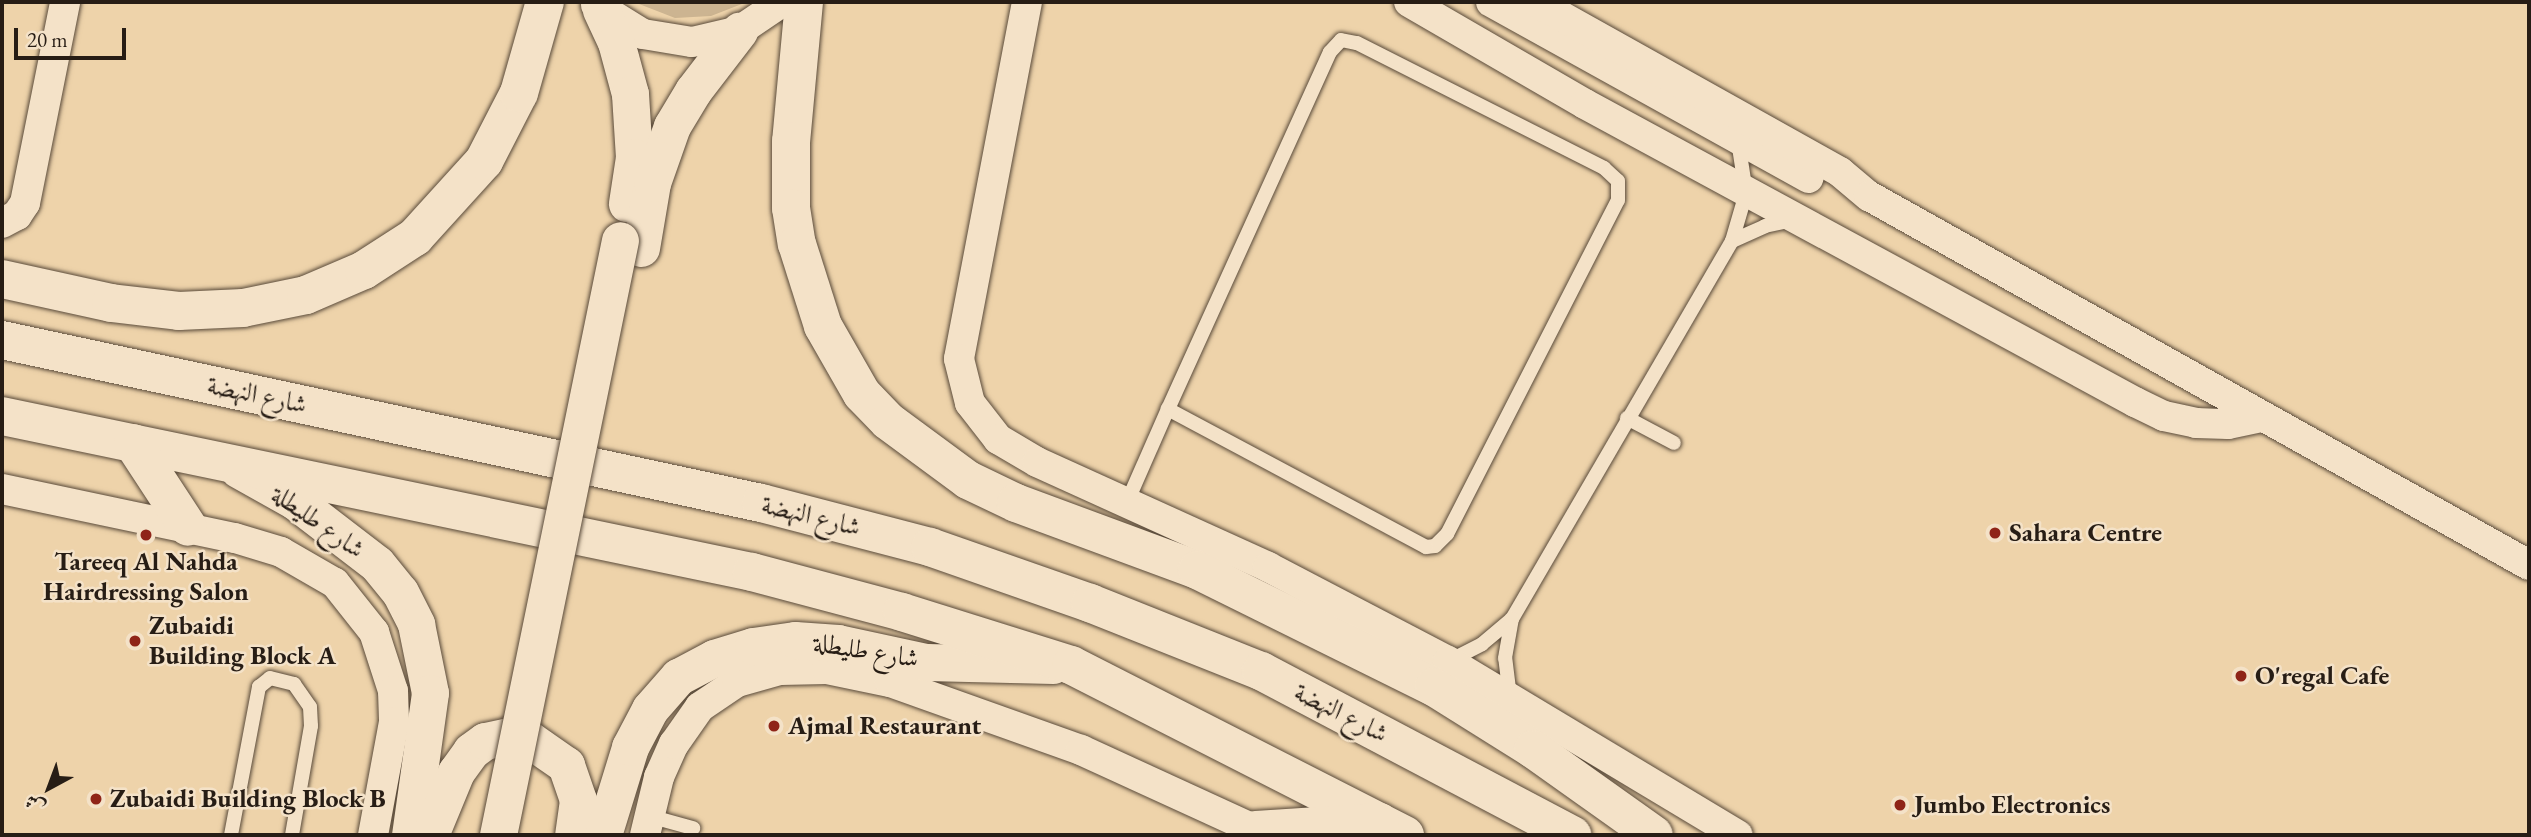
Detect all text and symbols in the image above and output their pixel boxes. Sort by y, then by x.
scale bar [18,14,130,58]
text: 20 m [27,26,68,53]
street label: شارع النهضة [204,369,310,421]
street label: شارع طليطلة [266,479,370,565]
street label: شارع النهضة [758,489,864,543]
place label: Sahara Centre [2009,517,2162,549]
marker: Sahara Centre [1987,525,2003,541]
marker: Tareeq Al Nahda Hairdressing Salon [138,527,154,543]
place label: Tareeq Al Nahda Hairdressing Salon [43,546,249,608]
place label: Zubaidi Building Block A [149,610,336,672]
street label: شارع طليطلة [811,627,921,675]
marker: Zubaidi Building Block A [127,633,143,649]
place label: O'regal Cafe [2255,660,2389,692]
marker: O'regal Cafe [2233,668,2249,684]
street label: شارع النهضة [1289,676,1393,750]
place label: Ajmal Restaurant [788,710,981,742]
marker: Ajmal Restaurant [766,718,782,734]
north arrow [14,753,84,823]
place label: Zubaidi Building Block B [110,783,386,815]
text: ش [20,789,50,820]
place label: Jumbo Electronics [1914,789,2110,821]
marker: Zubaidi Building Block B [88,791,104,807]
marker: Jumbo Electronics [1892,797,1908,813]

